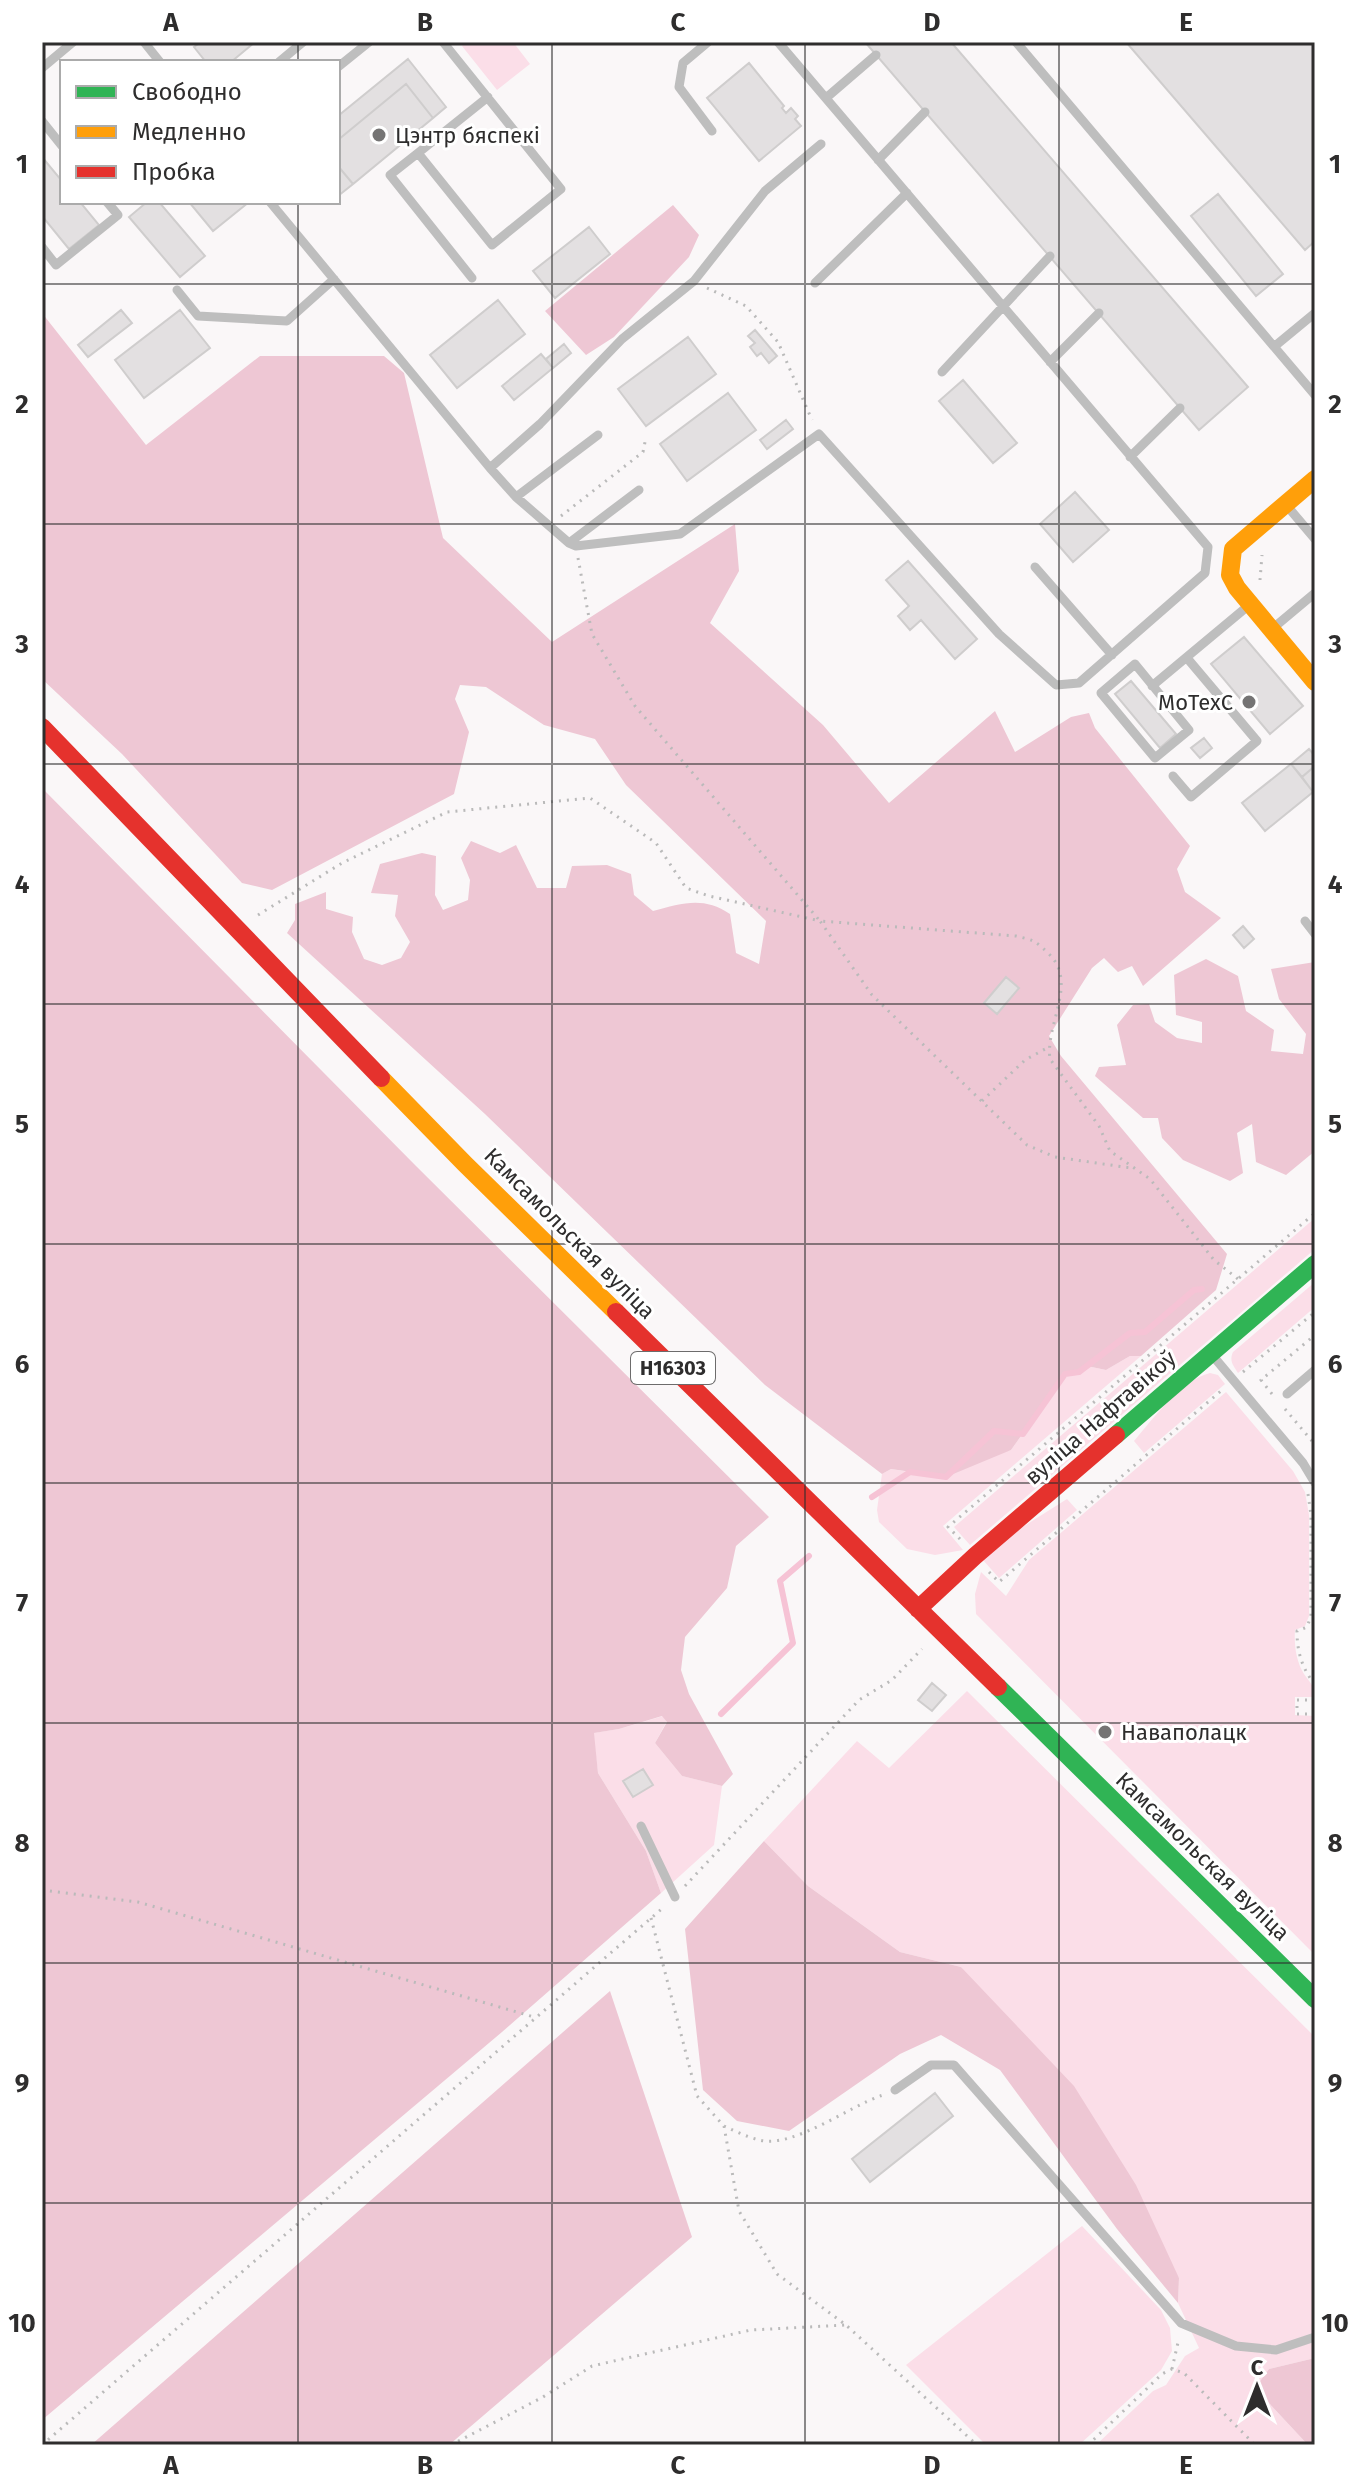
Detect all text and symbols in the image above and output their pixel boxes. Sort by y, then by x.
text: A [162,7,179,38]
text: B [417,7,433,38]
text: C [671,7,686,38]
text: D [924,7,941,38]
text: E [1179,7,1193,38]
legend [60,60,340,204]
text: Свободно [132,78,242,106]
text: Медленно [132,118,246,146]
place label: Цэнтр бяспекі [395,122,540,149]
marker: Цэнтр бяспекі [370,126,388,144]
text: 1 [16,149,28,180]
text: 1 [1329,149,1341,180]
text: Пробка [132,158,216,186]
text: 2 [15,389,29,420]
text: 2 [1328,389,1342,420]
text: 3 [14,629,29,660]
text: 3 [1327,629,1342,660]
place label: MoTexC [1158,689,1233,716]
marker: MoTexC [1240,693,1258,711]
text: 4 [15,869,30,900]
text: 4 [1328,869,1343,900]
text: 5 [15,1109,29,1140]
text: 5 [1328,1109,1342,1140]
street label: Камсамольская вуліца [478,1142,661,1325]
street label: вуліца Нафтавікоў [1019,1344,1181,1490]
text: 6 [15,1349,30,1380]
text: 6 [1328,1349,1343,1380]
road number: Н16303 [631,1352,715,1384]
text: 7 [16,1588,28,1619]
text: 7 [1329,1588,1341,1619]
place label: Наваполацк [1121,1719,1247,1746]
marker: Наваполацк [1096,1723,1114,1741]
street label: Камсамольская вуліца [1110,1766,1295,1946]
text: 8 [14,1828,30,1859]
text: 8 [1327,1828,1343,1859]
text: 9 [15,2068,29,2099]
text: 9 [1328,2068,1342,2099]
text: 10 [8,2308,36,2339]
text: 10 [1321,2308,1349,2339]
north arrow [1217,2347,1297,2427]
text: С [1251,2354,1264,2381]
text: A [162,2450,179,2481]
text: B [417,2450,433,2481]
text: C [671,2450,686,2481]
text: D [924,2450,941,2481]
text: E [1179,2450,1193,2481]

